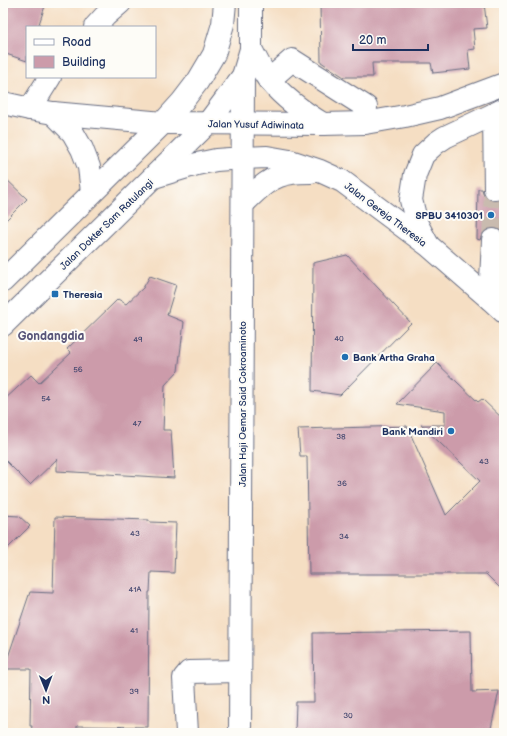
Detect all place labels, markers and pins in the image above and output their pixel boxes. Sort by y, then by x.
place label: SPBU 3410301 [416,210,483,222]
marker: SPBU 3410301 [486,210,496,220]
marker: Theresia [50,289,60,299]
place label: Theresia [63,289,103,301]
marker: Bank Artha Graha [340,352,350,362]
place label: Bank Artha Graha [353,352,435,364]
place label: Bank Mandiri [382,426,443,438]
marker: Bank Mandiri [446,426,456,436]

